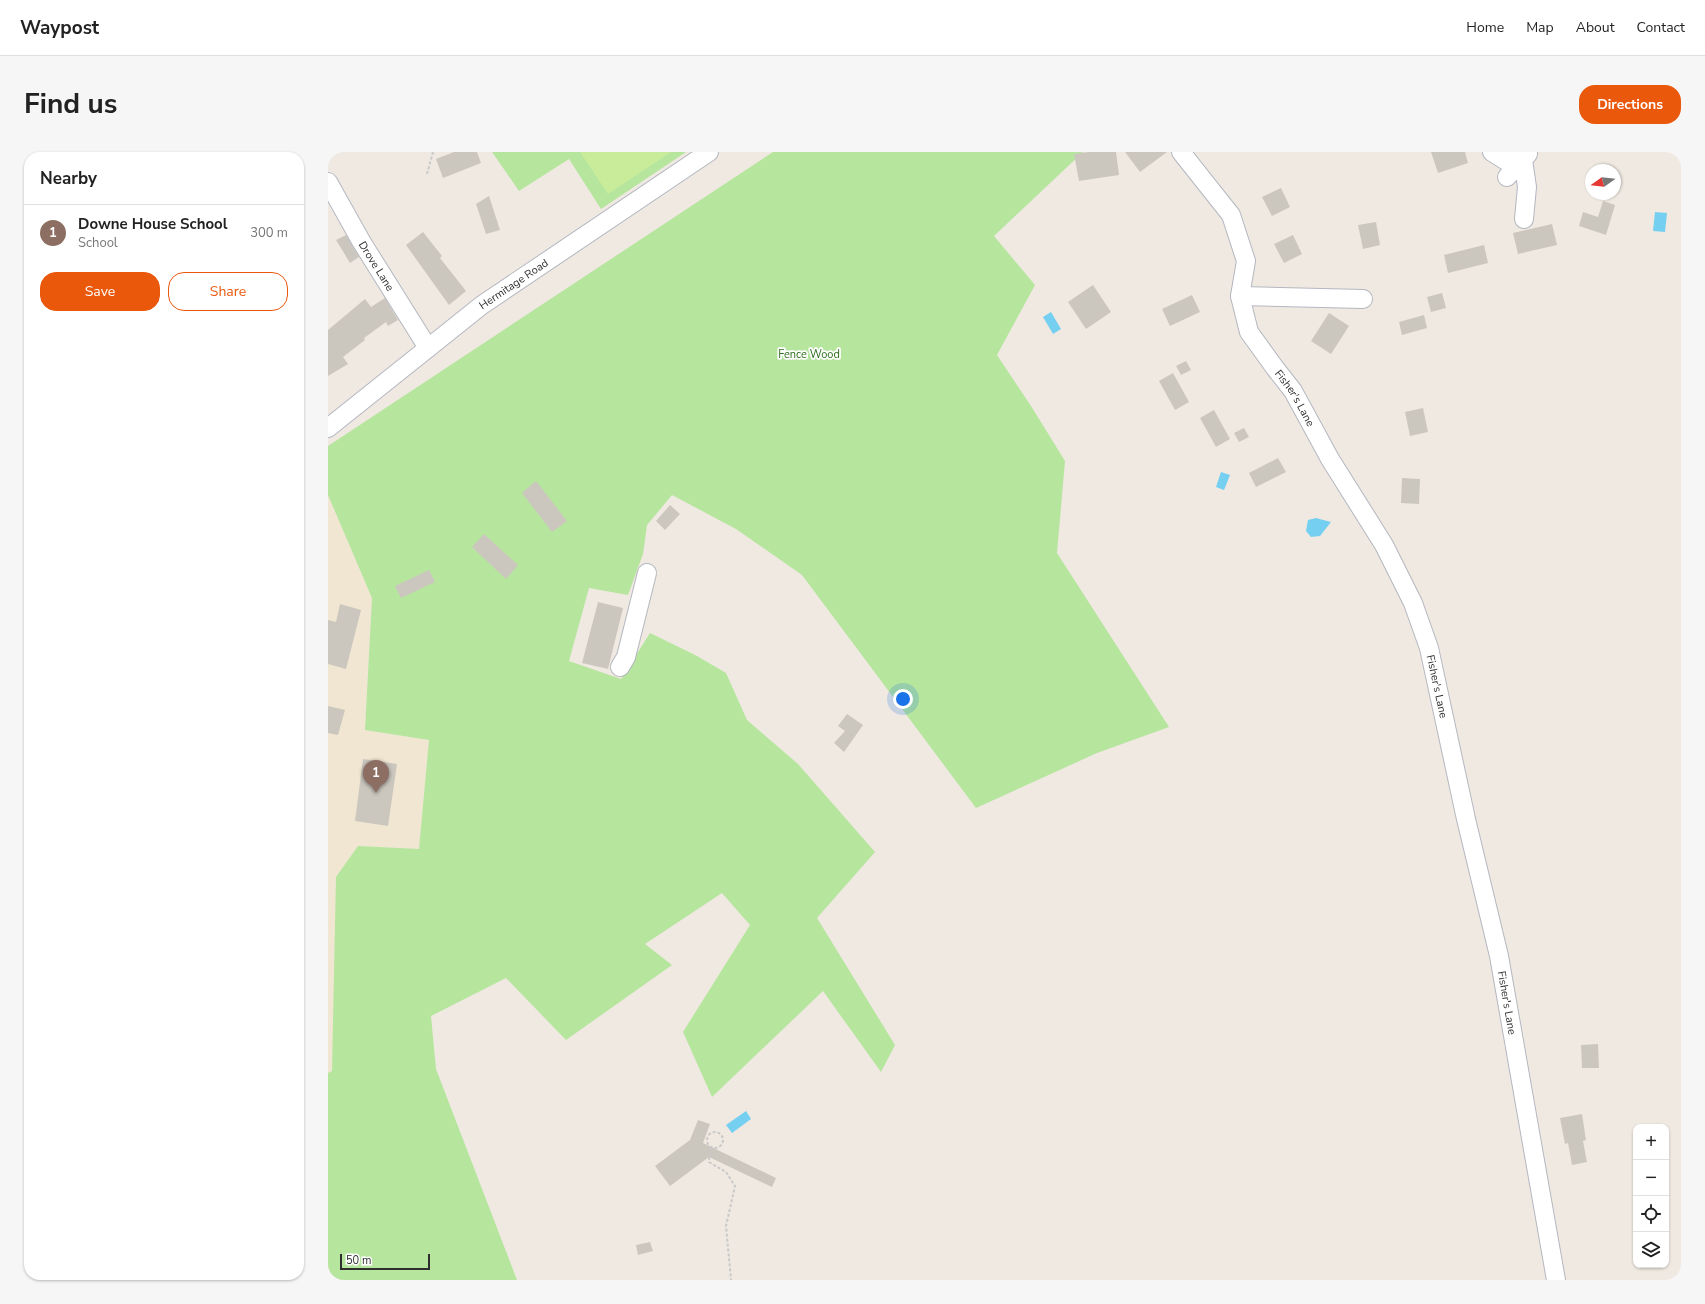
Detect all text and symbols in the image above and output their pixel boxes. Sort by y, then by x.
text: Waypost [20,15,99,41]
text: Home [1466,18,1504,37]
text: Map [1526,18,1554,37]
text: About [1576,18,1615,37]
text: Contact [1637,18,1685,37]
text: Find us [24,85,118,123]
button: Directions [1579,85,1681,124]
north arrow [1585,164,1621,200]
text: Nearby [40,167,97,190]
text: Downe House School [78,214,227,234]
text: 1 [49,224,57,242]
text: 300 m [250,224,288,242]
text: School [78,234,118,252]
street label: Drove Lane [355,238,398,294]
street label: Hermitage Road [476,255,551,313]
button: Save [40,272,160,311]
button: Share [168,272,288,311]
park label: Fence Wood [778,347,840,362]
street label: Fisher's Lane [1272,366,1318,429]
street label: Fisher's Lane [1423,653,1452,720]
your location [893,689,913,709]
pin: 1 [363,760,389,793]
street label: Fisher's Lane [1494,970,1520,1036]
map controls [1633,1124,1669,1268]
button: + [1633,1124,1669,1160]
button: − [1633,1160,1669,1196]
button: locate [1633,1196,1669,1232]
button: layers [1633,1232,1669,1268]
scale bar [340,1252,430,1271]
text: 50 m [346,1253,371,1268]

